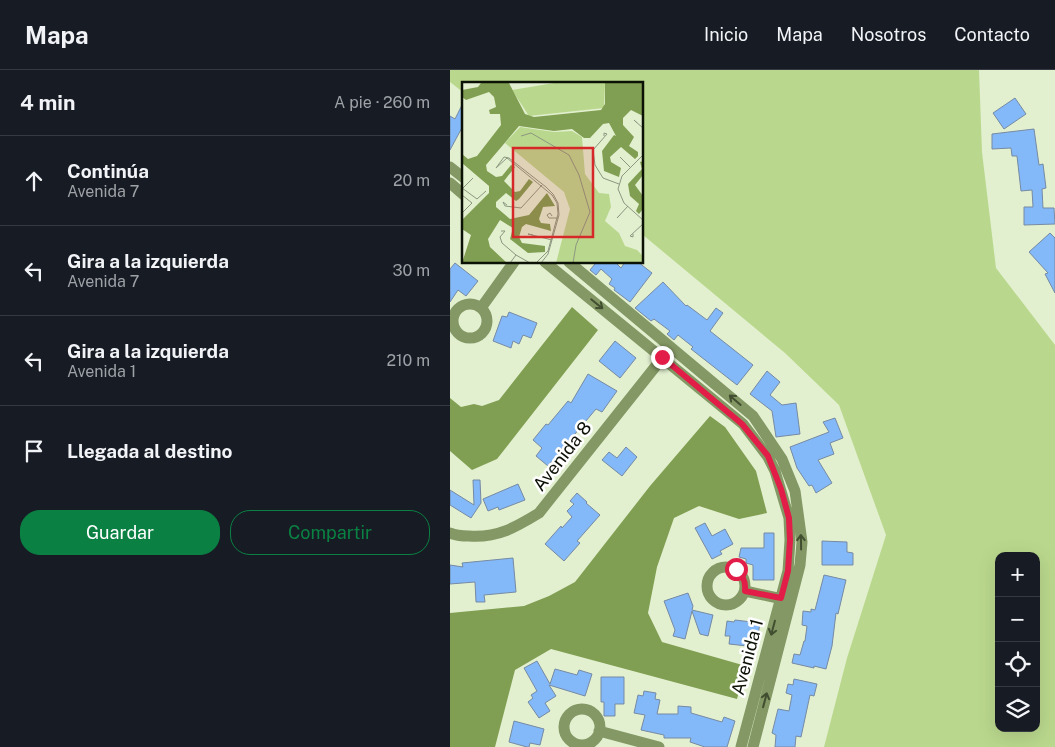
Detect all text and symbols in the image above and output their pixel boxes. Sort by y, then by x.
text: Mapa [25,21,89,49]
text: Inicio [704,24,748,45]
text: Mapa [776,24,823,45]
text: Nosotros [851,24,926,45]
text: Contacto [954,24,1030,45]
inset map [462,82,644,264]
text: 4 min [20,90,75,115]
text: A pie · 260 m [334,93,430,112]
text: Continúa [67,160,149,182]
icon: ahead [20,167,48,195]
text: 20 m [393,171,430,190]
text: Avenida 7 [67,182,139,201]
text: Gira a la izquierda [67,250,229,272]
icon: left [20,257,48,285]
text: 30 m [393,261,430,280]
text: Avenida 7 [67,272,139,291]
one-way arrow [590,299,603,310]
text: Gira a la izquierda [67,340,229,362]
route end [651,346,674,369]
icon: left [20,347,48,375]
text: 210 m [386,351,430,370]
text: Avenida 1 [67,362,136,381]
one-way arrow [728,394,741,406]
street label: Avenida 8 [528,417,596,495]
icon: arrive [20,437,48,465]
text: Llegada al destino [67,440,232,462]
button: Guardar [20,510,220,555]
button: Compartir [230,510,430,555]
one-way arrow [796,534,806,550]
map controls [995,552,1040,732]
button: + [995,552,1040,597]
route start [725,558,748,581]
button: − [995,597,1040,642]
street label: Avenida 1 [727,617,767,697]
one-way arrow [768,620,777,636]
button: locate [995,642,1040,687]
button: layers [995,687,1040,732]
one-way arrow [761,692,771,708]

